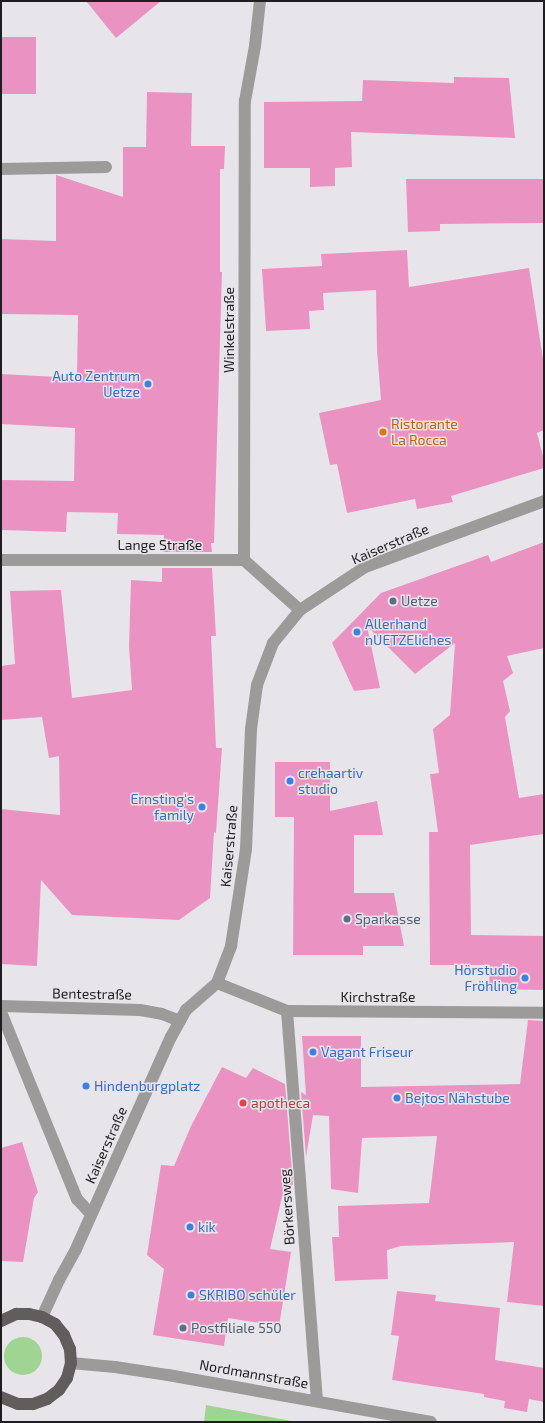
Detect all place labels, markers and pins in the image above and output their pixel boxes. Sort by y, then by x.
place label: Auto Zentrum Uetze [52,368,140,400]
marker: Auto Zentrum Uetze [143,379,153,389]
place label: Ristorante La Rocca [391,416,458,448]
marker: Ristorante La Rocca [378,427,388,437]
place label: Uetze [401,593,438,609]
marker: Uetze [388,596,398,606]
place label: Allerhand nUETZEliches [365,616,451,648]
marker: Allerhand nUETZEliches [352,627,362,637]
place label: crehaartiv studio [298,765,363,798]
marker: crehaartiv studio [285,776,295,786]
place label: Ernsting's family [131,791,194,824]
marker: Ernsting's family [197,802,207,812]
place label: Sparkasse [355,911,421,927]
marker: Sparkasse [342,914,352,924]
place label: Hörstudio Fröhling [454,962,517,994]
marker: Hörstudio Fröhling [520,973,530,983]
place label: Vagant Friseur [321,1044,413,1060]
marker: Vagant Friseur [308,1047,318,1057]
place label: Hindenburgplatz [94,1078,200,1094]
marker: Hindenburgplatz [81,1081,91,1091]
place label: Bejtos Nähstube [405,1090,510,1106]
marker: Bejtos Nähstube [392,1093,402,1103]
place label: apotheca [251,1095,310,1111]
marker: apotheca [238,1098,248,1108]
place label: kik [198,1219,216,1235]
marker: kik [185,1222,195,1232]
place label: SKRIBO schüler [199,1287,296,1303]
marker: SKRIBO schüler [186,1290,196,1300]
place label: Postfiliale 550 [191,1320,282,1336]
marker: Postfiliale 550 [178,1323,188,1333]

